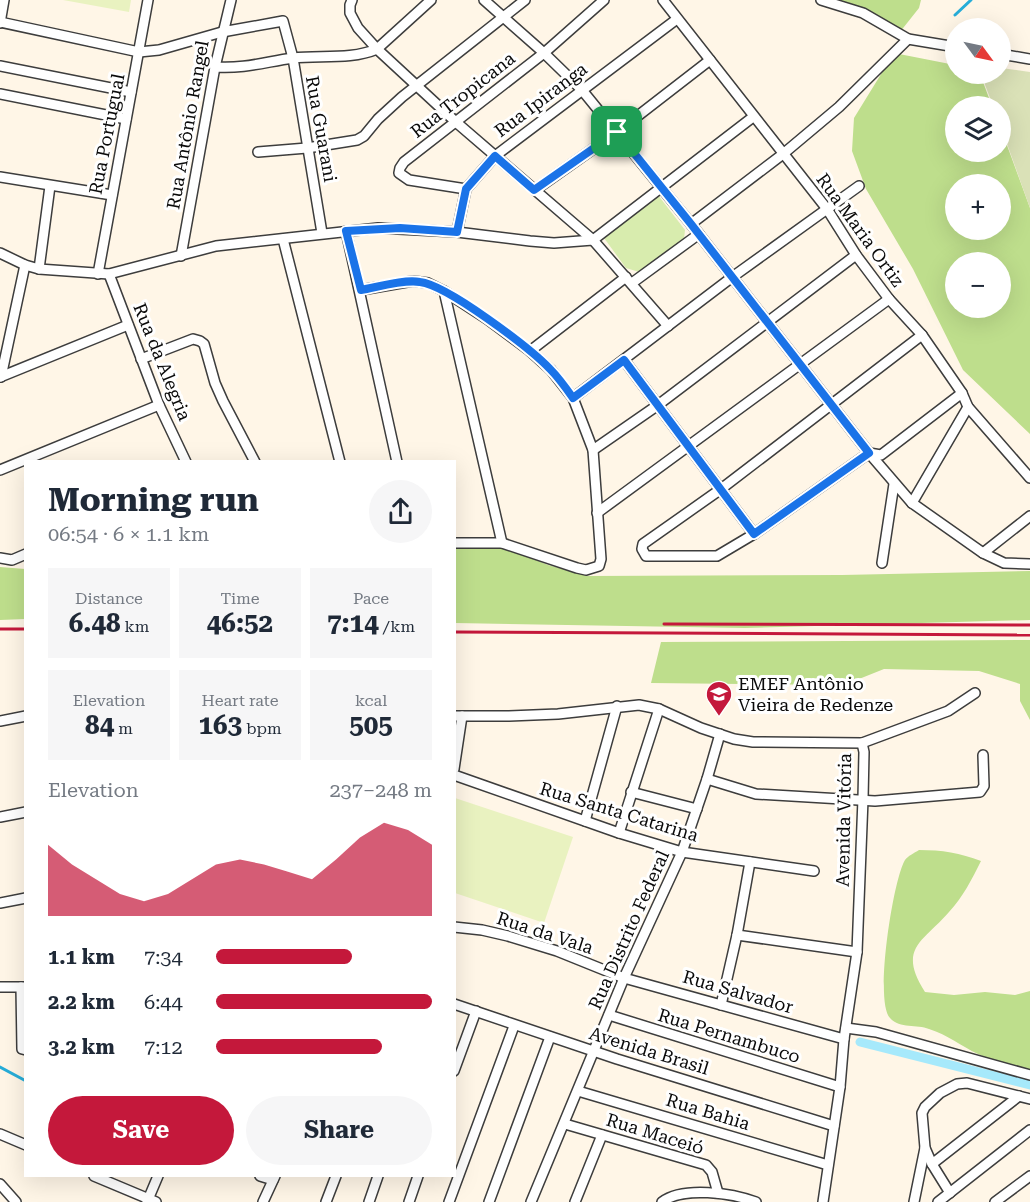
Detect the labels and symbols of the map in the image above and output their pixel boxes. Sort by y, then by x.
north arrow [945,18,1011,84]
street label: Rua Antônio Rangel [162,38,213,211]
street label: Rua Tropicana [406,47,519,142]
street label: Rua Ipiranga [490,58,591,141]
street label: Rua Portugual [85,71,129,196]
street label: Rua Guarani [302,74,341,184]
pin [591,106,642,157]
street label: Rua Maria Ortiz [812,169,909,291]
street label: Rua da Alegria [129,300,196,424]
place label: EMEF Antônio Vieira de Redenze [738,673,893,715]
school or university icon: EMEF Antônio Vieira de Redenze [704,679,734,717]
street label: Avenida Vitória [832,753,855,887]
street label: Rua Santa Catarina [537,777,701,846]
street label: Rua Distrito Federal [584,847,673,1013]
street label: Rua da Vala [494,907,596,958]
street label: Rua Salvador [680,966,796,1017]
street label: Rua Pernambuco [655,1004,803,1067]
street label: Avenida Brasil [587,1022,712,1079]
street label: Rua Bahia [664,1089,753,1134]
street label: Rua Maceió [604,1109,707,1158]

